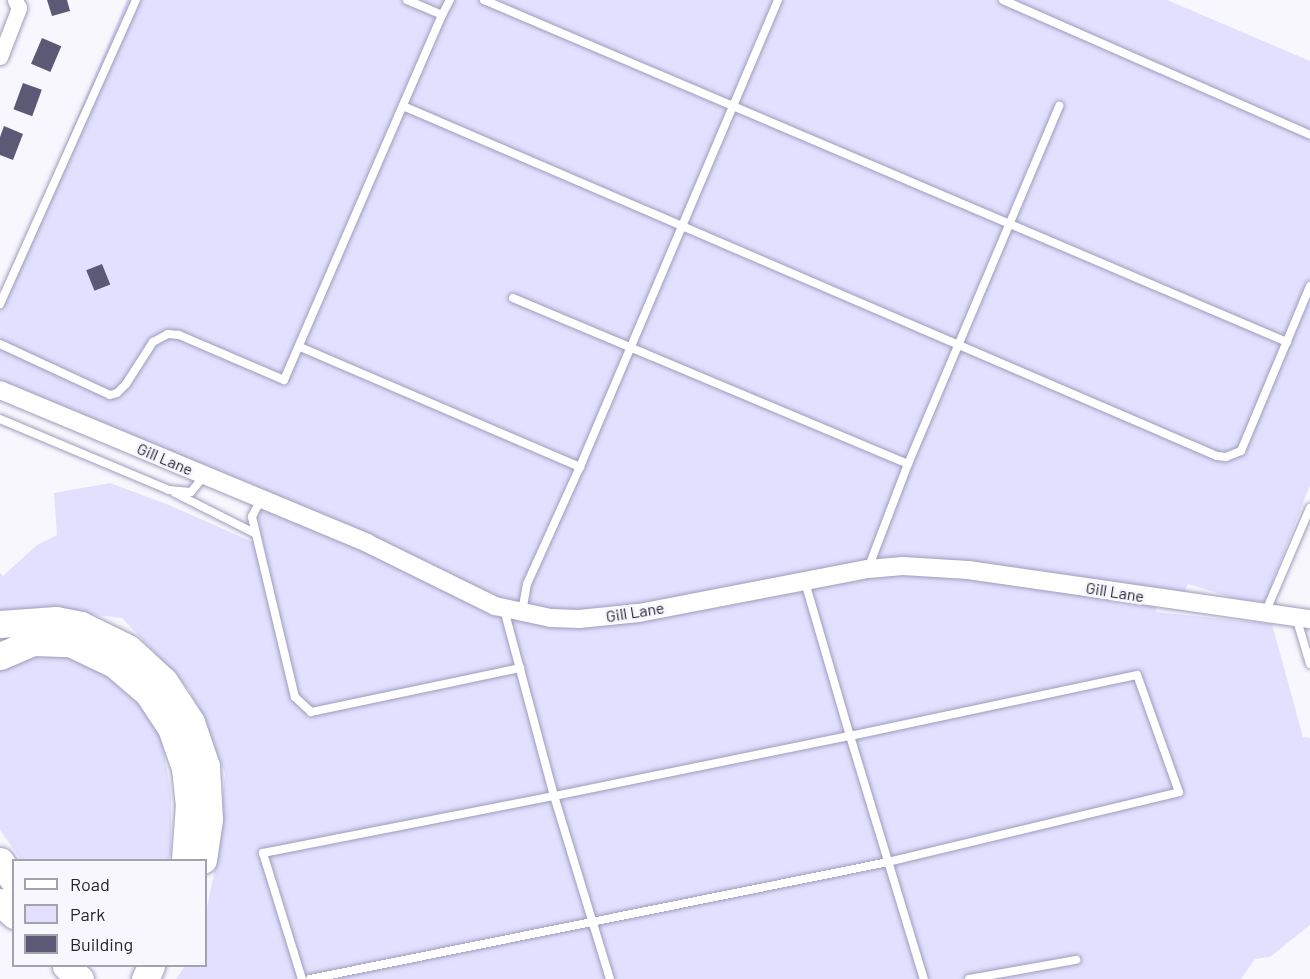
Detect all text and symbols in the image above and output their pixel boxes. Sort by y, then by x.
street label: Gill Lane [134,439,196,479]
street label: Gill Lane [1084,578,1146,606]
street label: Gill Lane [604,598,666,626]
legend [12,859,207,967]
text: Road [70,873,110,895]
text: Park [70,903,105,925]
text: Building [70,933,133,955]

